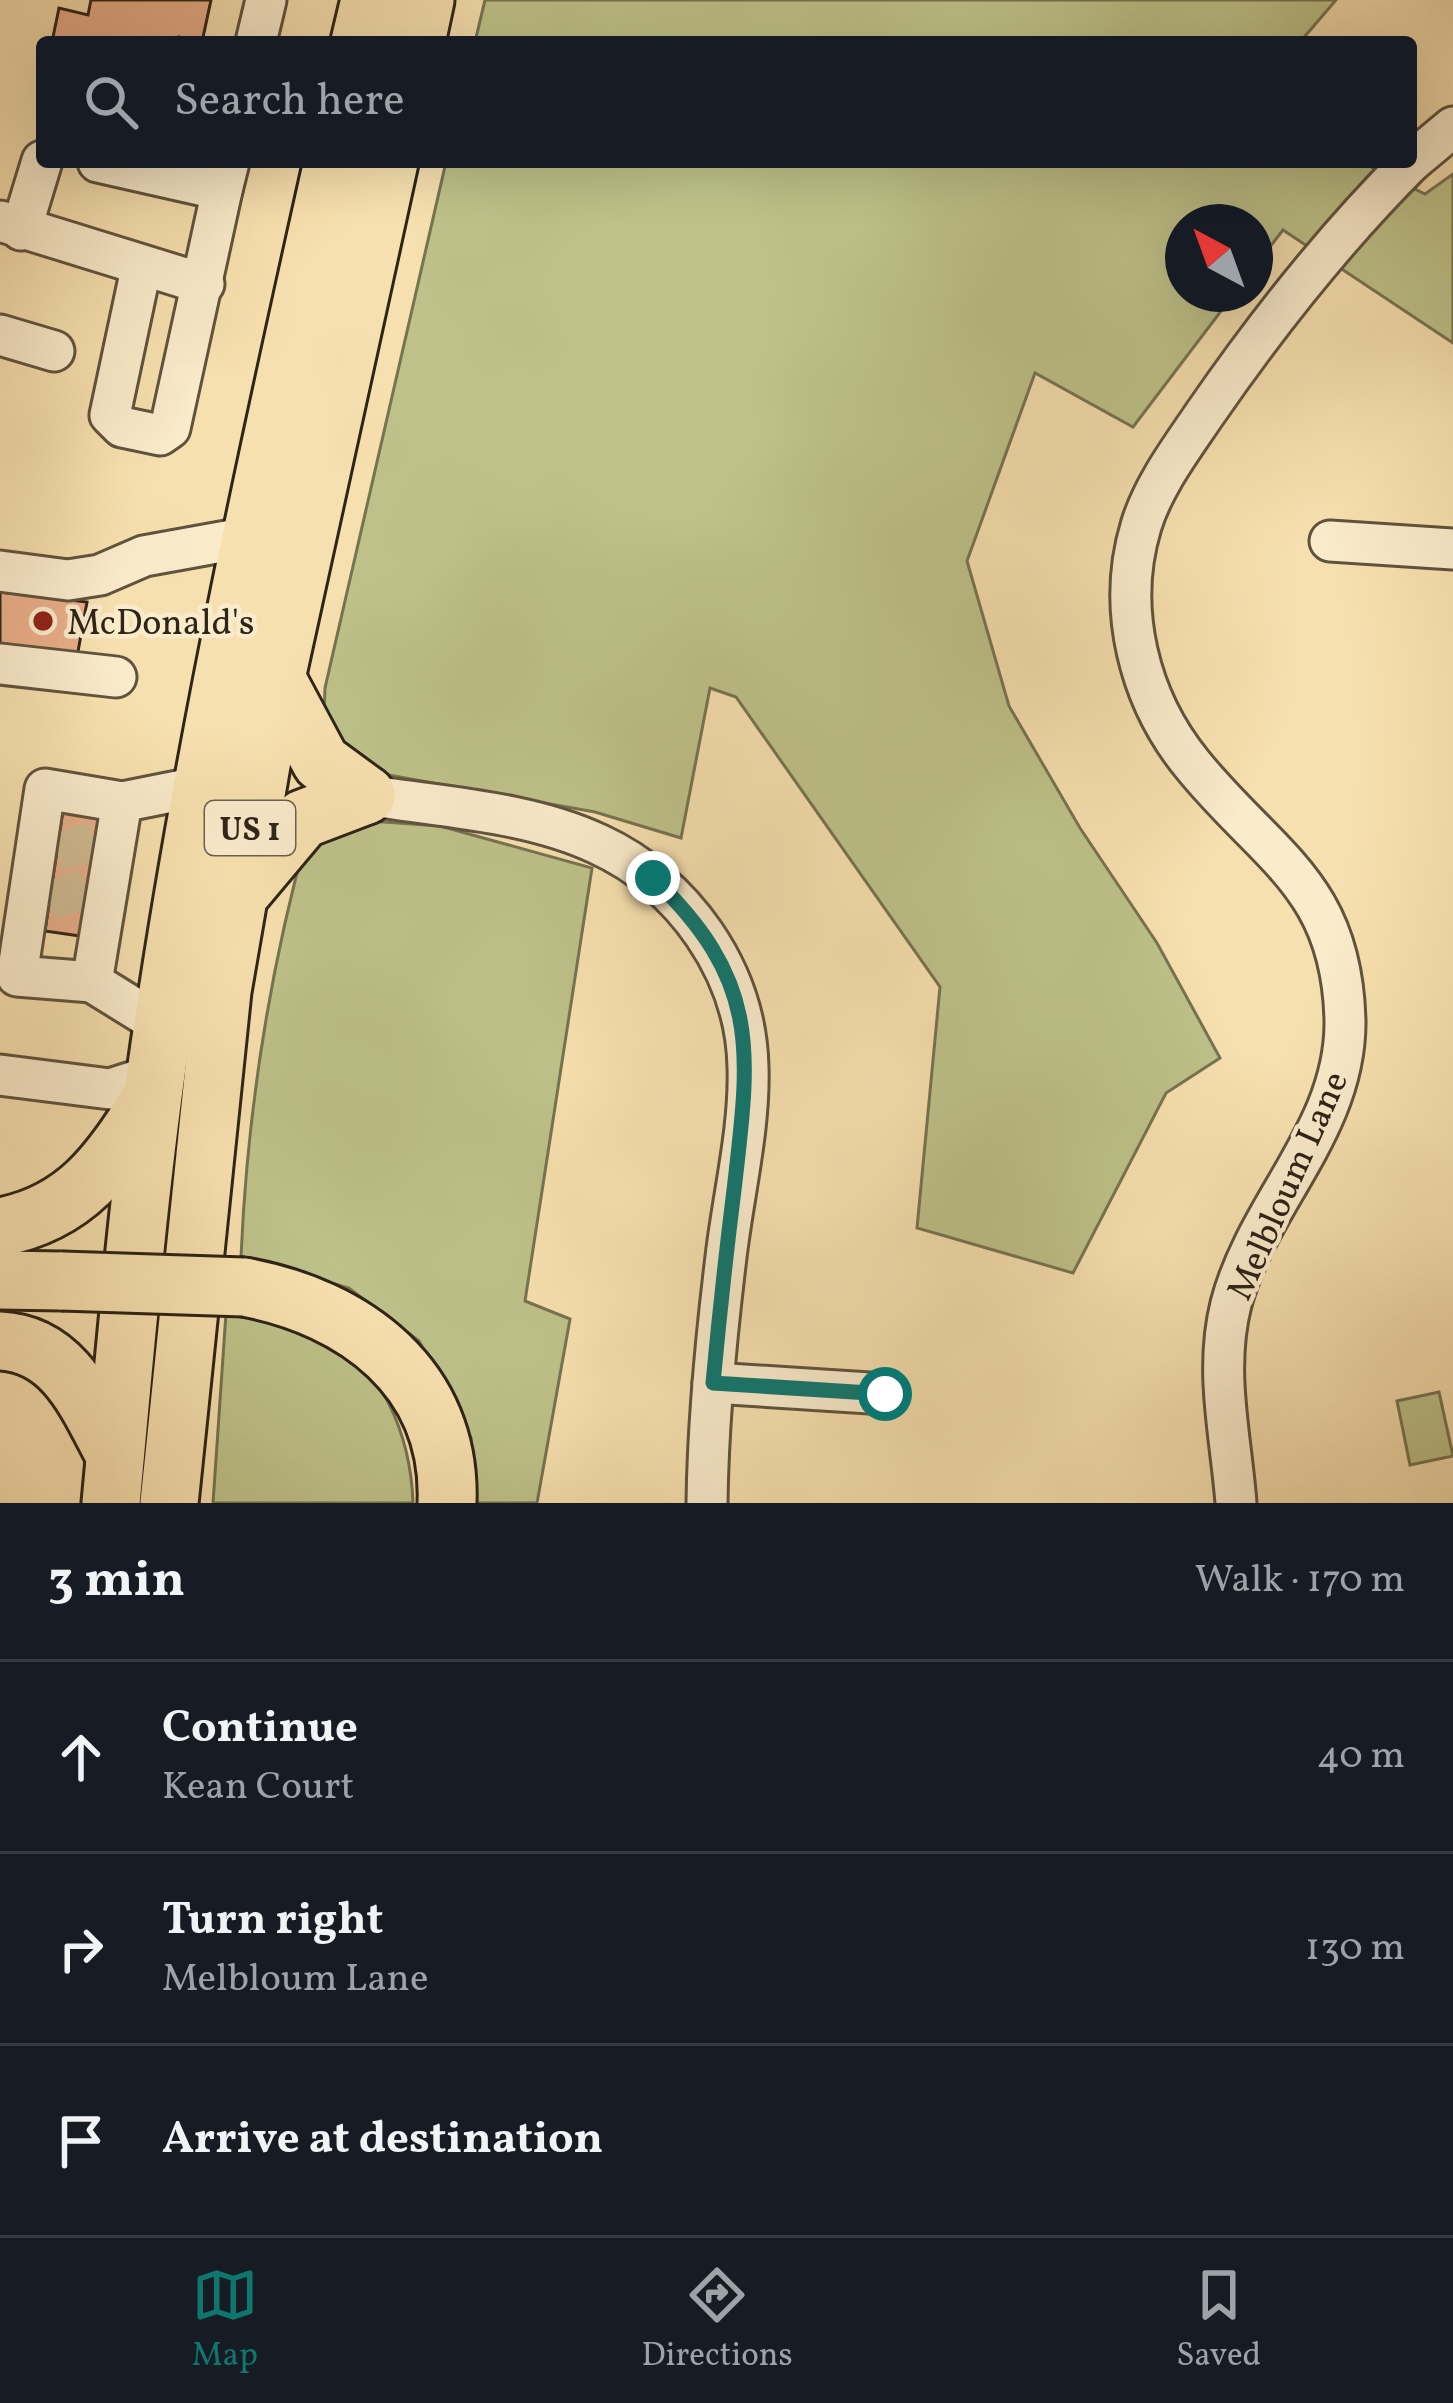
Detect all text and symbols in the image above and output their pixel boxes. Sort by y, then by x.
search box [36,36,1417,168]
icon: search [78,69,144,135]
text: Search here [174,71,405,134]
north arrow [1165,204,1273,312]
place label: McDonald's [67,600,254,650]
marker: McDonald's [30,608,56,634]
road number: US 1 [205,801,295,855]
route end [626,851,680,905]
street label: Melbloum Lane [1217,1064,1362,1309]
route start [858,1367,912,1421]
text: 3 min [48,1546,185,1617]
text: Walk · 170 m [1195,1554,1405,1608]
text: Continue [162,1698,358,1761]
icon: ahead [48,1724,114,1790]
text: 40 m [1317,1730,1405,1784]
text: Kean Court [162,1761,354,1815]
text: Turn right [162,1890,383,1953]
icon: right [48,1916,114,1982]
text: 130 m [1305,1922,1405,1976]
text: Melbloum Lane [162,1953,428,2007]
icon: arrive [48,2108,114,2174]
text: Arrive at destination [162,2109,603,2172]
tab: Map [192,2262,258,2380]
tab: Directions [641,2262,793,2380]
tab: Saved [1176,2262,1261,2380]

